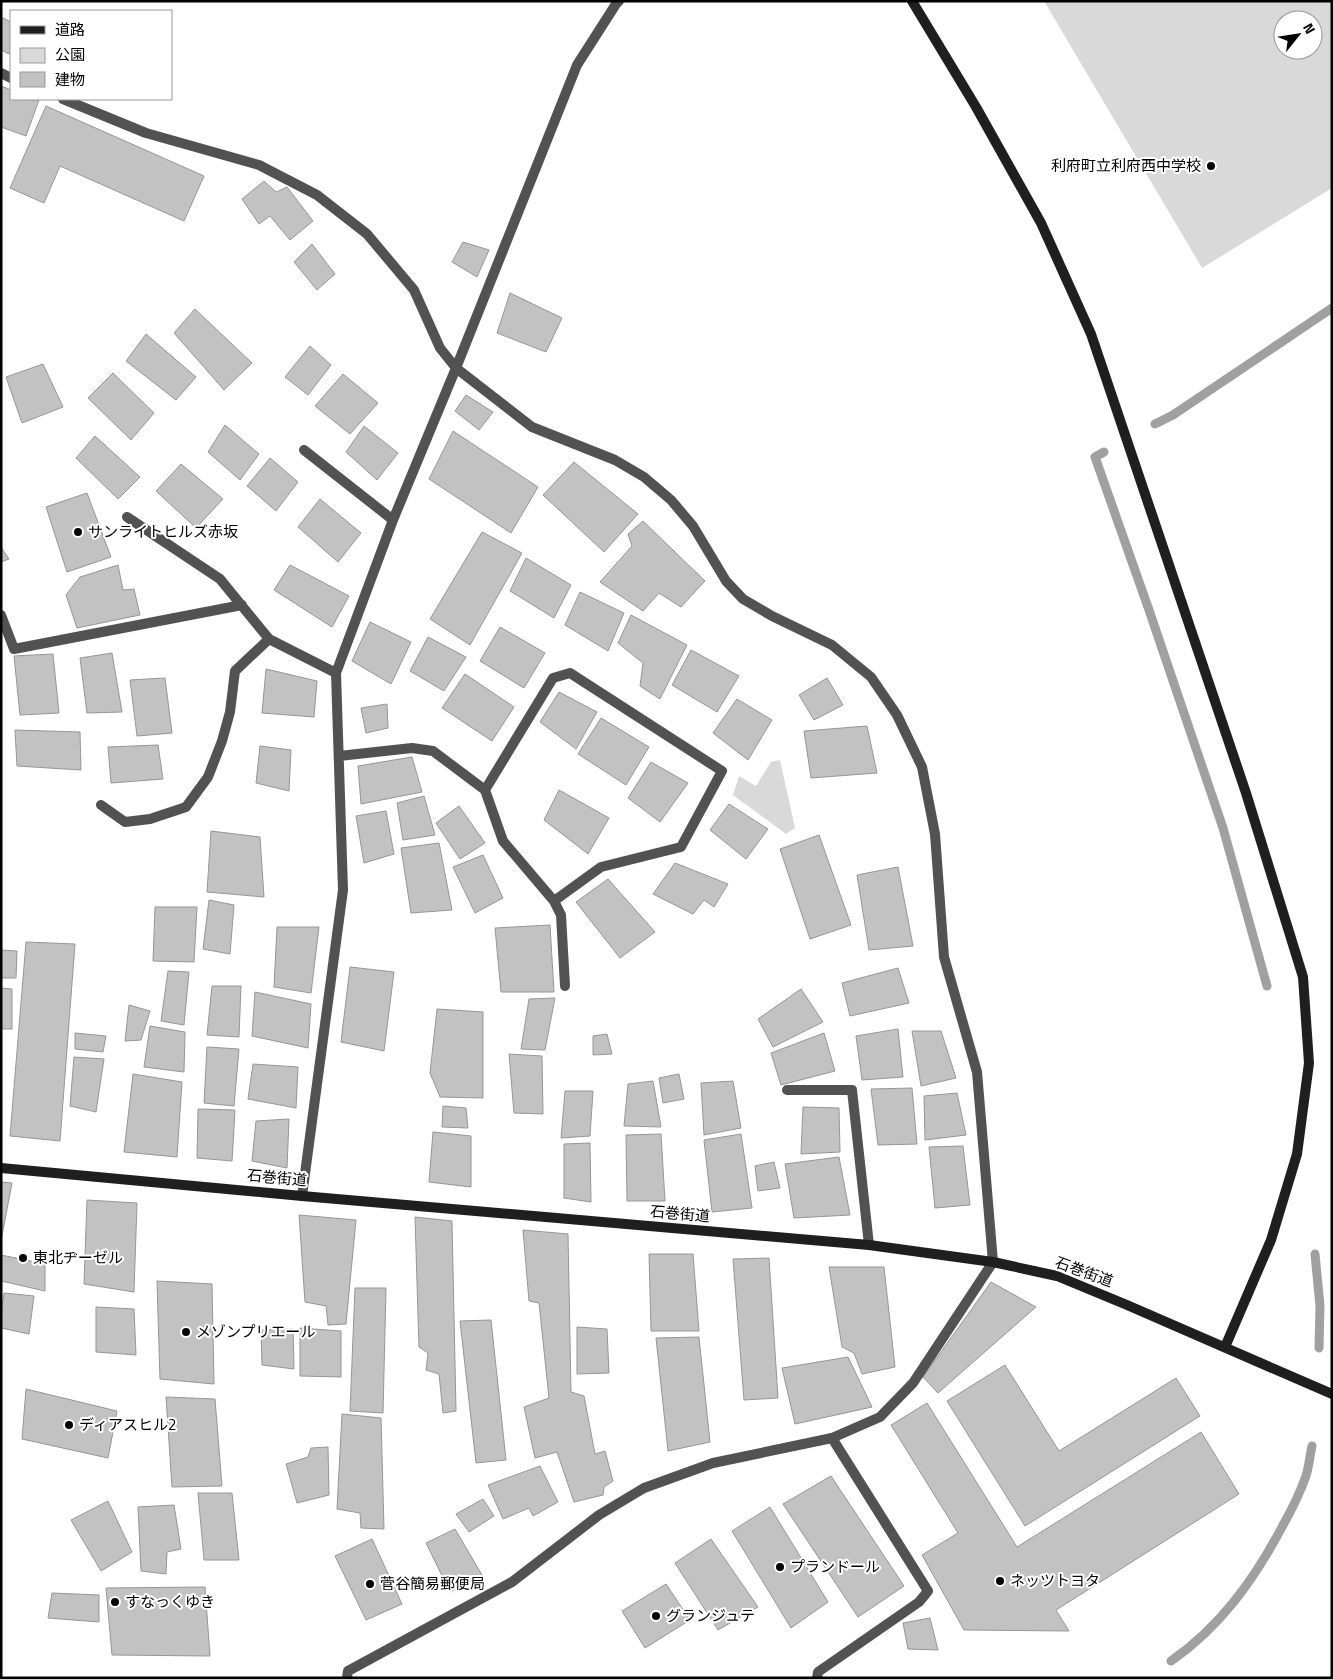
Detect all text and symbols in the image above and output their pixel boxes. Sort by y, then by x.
legend [10,10,172,100]
north arrow [1273,10,1323,60]
text: 道路 [55,18,85,41]
text: N [1298,19,1321,38]
text: 公園 [55,43,85,66]
text: 建物 [55,68,85,91]
place label: 利府町立利府西中学校 [1051,154,1201,177]
marker: 利府町立利府西中学校 [1205,160,1217,172]
place label: サンライトヒルズ赤坂 [88,520,238,543]
marker: サンライトヒルズ赤坂 [72,526,84,538]
street label: 石巻街道 [246,1163,308,1192]
street label: 石巻街道 [649,1199,711,1228]
place label: 東北ヂーゼル [33,1246,123,1269]
street label: 石巻街道 [1052,1250,1116,1293]
marker: 東北ヂーゼル [17,1252,29,1264]
place label: メゾンプリエール [196,1320,316,1343]
marker: メゾンプリエール [180,1326,192,1338]
place label: ディアスヒル2 [79,1413,176,1436]
marker: ディアスヒル2 [63,1419,75,1431]
place label: プランドール [790,1555,880,1578]
marker: プランドール [774,1561,786,1573]
place label: ネッツトヨタ [1010,1569,1100,1592]
place label: 菅谷簡易郵便局 [380,1572,485,1595]
marker: ネッツトヨタ [994,1575,1006,1587]
marker: 菅谷簡易郵便局 [364,1578,376,1590]
place label: すなっくゆき [125,1590,215,1613]
marker: すなっくゆき [109,1596,121,1608]
place label: グランジュテ [666,1604,755,1627]
marker: グランジュテ [650,1610,662,1622]

